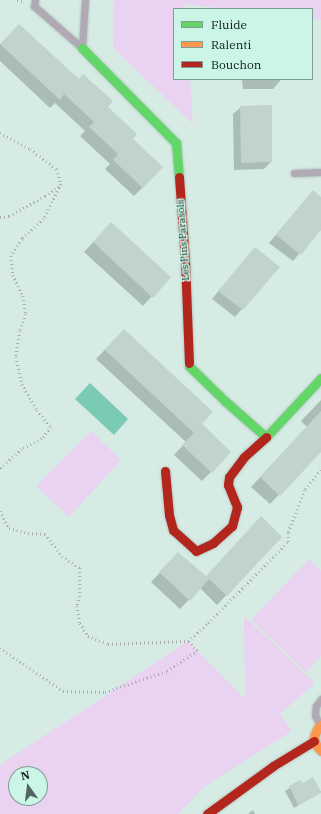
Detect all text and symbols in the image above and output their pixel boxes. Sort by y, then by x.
legend [173,8,313,80]
text: Fluide [211,17,247,32]
text: Ralenti [211,37,251,52]
text: Bouchon [211,57,261,72]
street label: Les Pins Parasols [174,199,192,281]
north arrow [8,766,48,806]
text: N [19,767,31,783]

